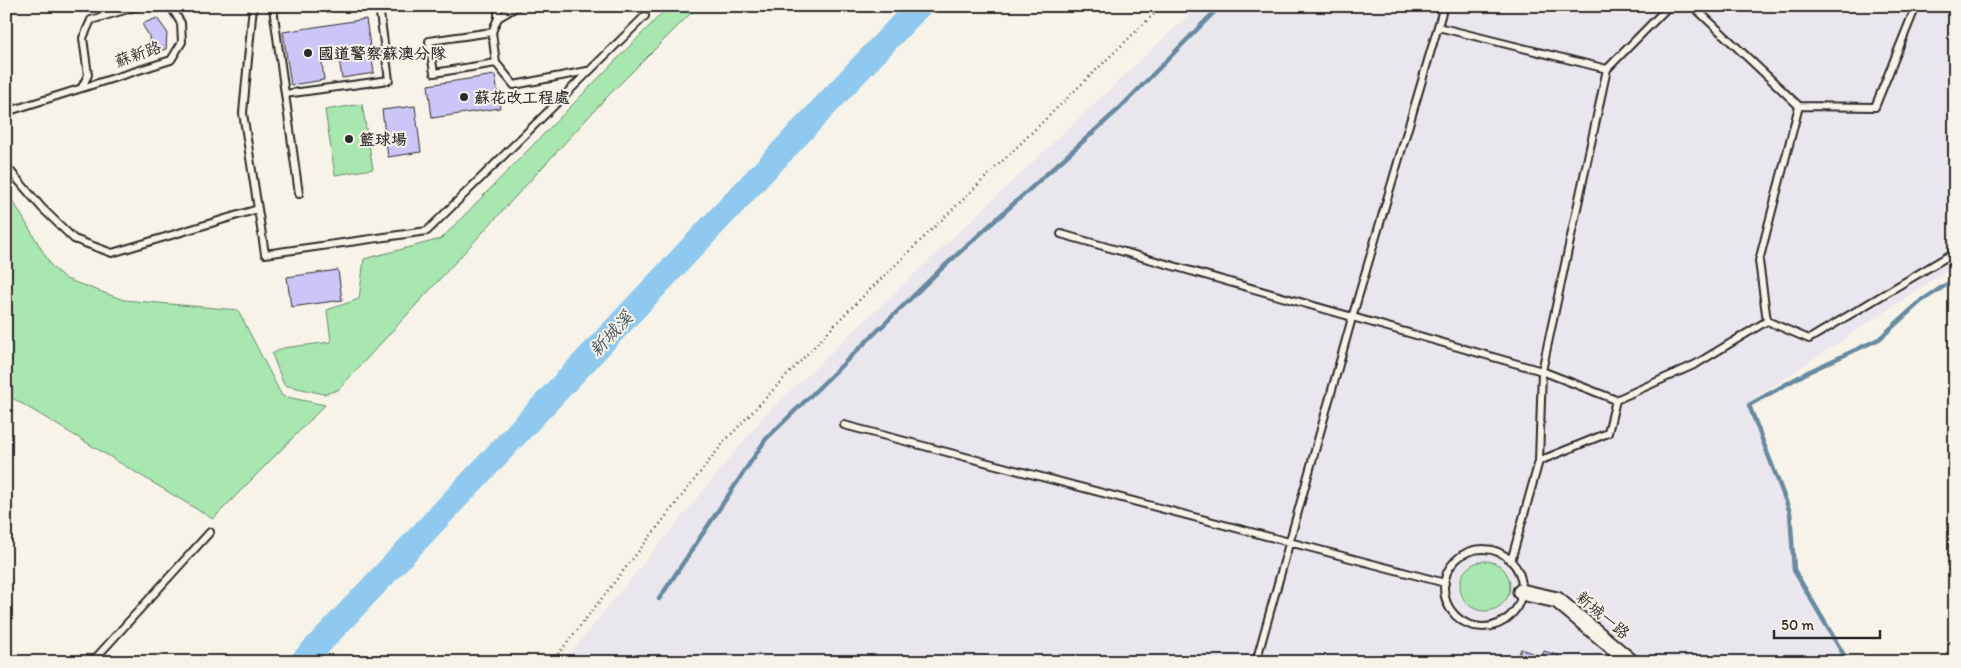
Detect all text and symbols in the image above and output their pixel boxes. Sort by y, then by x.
street label: 蘇新路 [112,37,164,71]
place label: 國道警察蘇澳分隊 [318,44,446,63]
marker: 國道警察蘇澳分隊 [302,47,314,59]
place label: 蘇花改工程處 [474,88,570,107]
marker: 蘇花改工程處 [458,91,470,103]
place label: 籃球場 [359,130,407,149]
marker: 籃球場 [343,133,355,145]
water label: 新城溪 [585,306,638,361]
street label: 新城一路 [1572,587,1634,643]
scale bar [1774,608,1880,640]
text: 50 m [1781,616,1814,634]

